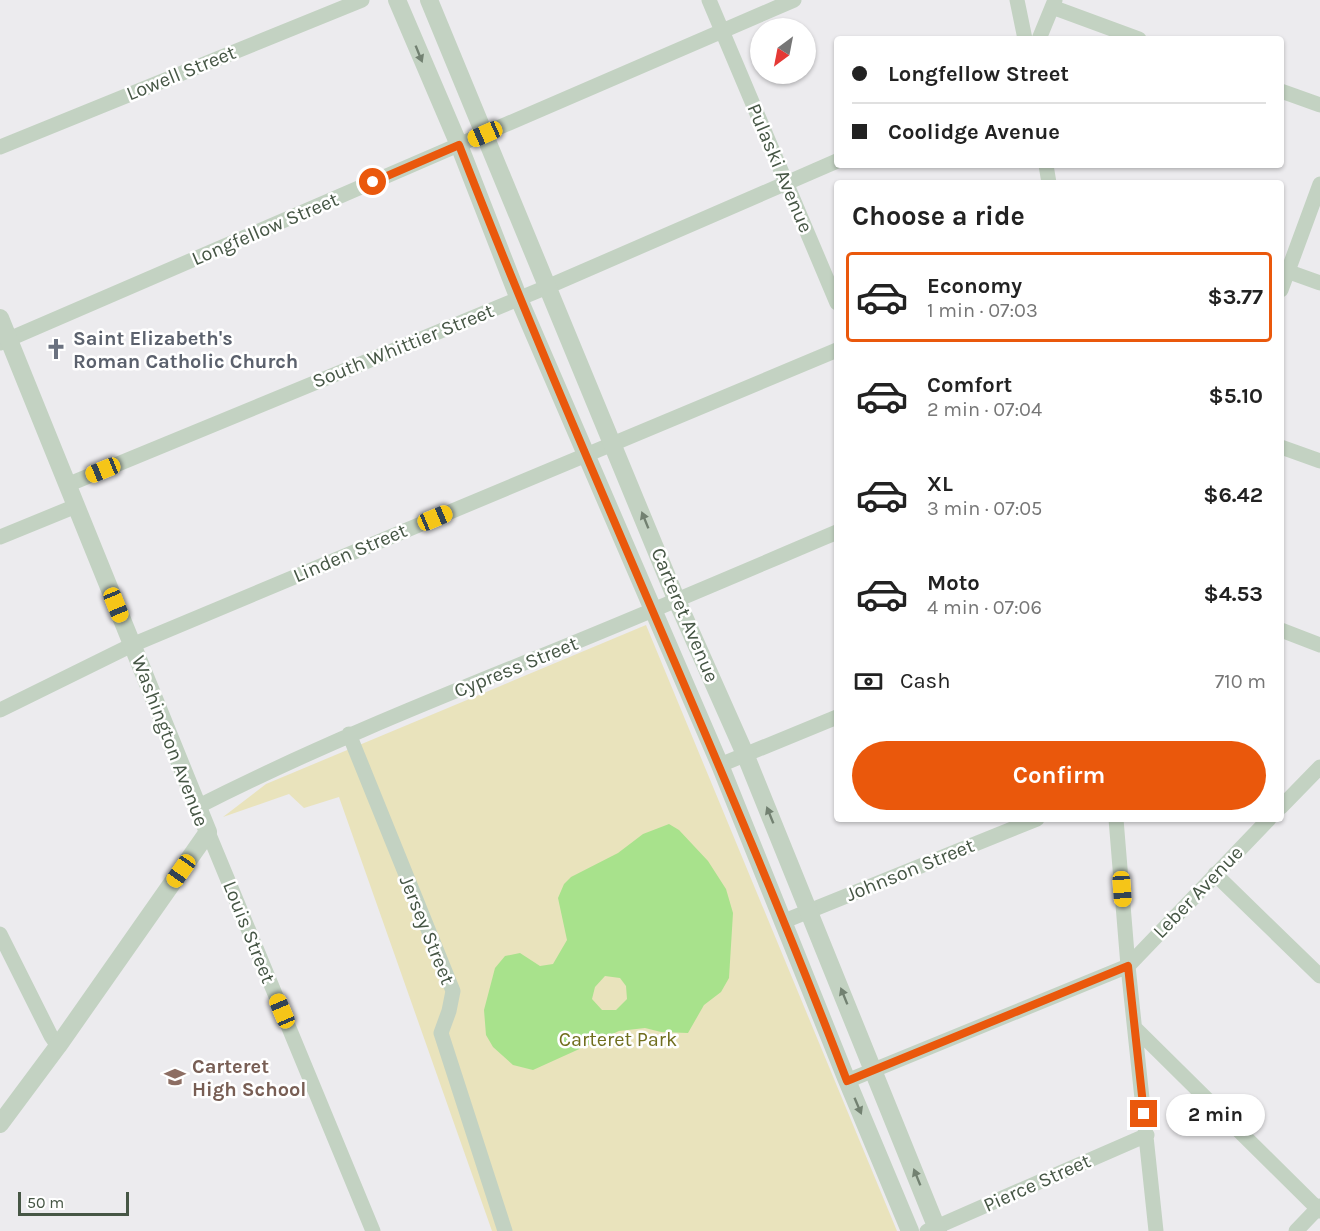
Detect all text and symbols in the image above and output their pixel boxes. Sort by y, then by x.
north arrow [750,18,816,84]
map controls [750,18,816,84]
street label: Lowell Street [123,40,239,105]
one-way arrow [415,45,424,63]
text: Longfellow Street [888,61,1069,87]
street label: Pulaski Avenue [742,100,818,236]
car [465,118,505,150]
text: Coolidge Avenue [888,119,1060,145]
route start [359,168,386,195]
street label: Longfellow Street [188,188,342,270]
text: Choose a ride [852,200,1025,232]
icon: car [855,270,909,324]
text: Economy [927,273,1022,299]
text: $3.77 [1208,284,1263,310]
street label: South Whittier Street [309,299,497,393]
text: 1 min · 07:03 [927,299,1038,322]
place label: Saint Elizabeth's Roman Catholic Church [73,327,298,373]
church icon: Saint Elizabeth's Roman Catholic Church [44,337,68,361]
icon: car [855,369,909,423]
text: Comfort [927,372,1012,398]
text: $5.10 [1209,383,1263,409]
text: 2 min · 07:04 [927,398,1042,421]
car [83,455,123,485]
icon: car [855,468,909,522]
text: XL [927,471,953,497]
text: $6.42 [1203,482,1263,508]
text: 3 min · 07:05 [927,497,1042,520]
car [415,503,455,533]
one-way arrow [640,511,649,529]
street label: Linden Street [290,519,411,587]
street label: Carteret Avenue [646,544,724,686]
icon: car [855,567,909,621]
text: Moto [927,570,980,596]
text: $4.53 [1204,581,1263,607]
car [101,585,131,625]
text: 4 min · 07:06 [927,596,1042,619]
street label: Cypress Street [451,632,582,702]
street label: Washington Avenue [127,652,213,830]
icon: cash [852,665,885,698]
text: Cash [900,668,950,694]
text: 710 m [1215,670,1266,693]
button: Confirm [852,741,1266,810]
one-way arrow [765,806,775,824]
street label: Johnson Street [842,834,978,906]
street label: Leber Avenue [1148,841,1248,943]
car [163,851,199,891]
car [1112,870,1132,908]
street label: Jersey Street [395,872,459,988]
street label: Louis Street [218,877,280,987]
one-way arrow [839,987,848,1005]
car [267,991,297,1031]
park label: Carteret Park [559,1028,677,1051]
place label: Carteret High School [192,1055,306,1101]
school or university icon: Carteret High School [163,1065,187,1089]
callout: 2 min [1165,1093,1264,1135]
one-way arrow [853,1098,863,1116]
route end [1130,1100,1157,1127]
text: 2 min [1188,1103,1243,1126]
street label: Pierce Street [980,1149,1095,1217]
one-way arrow [912,1167,922,1185]
scale bar [18,1189,129,1216]
text: 50 m [27,1193,64,1212]

